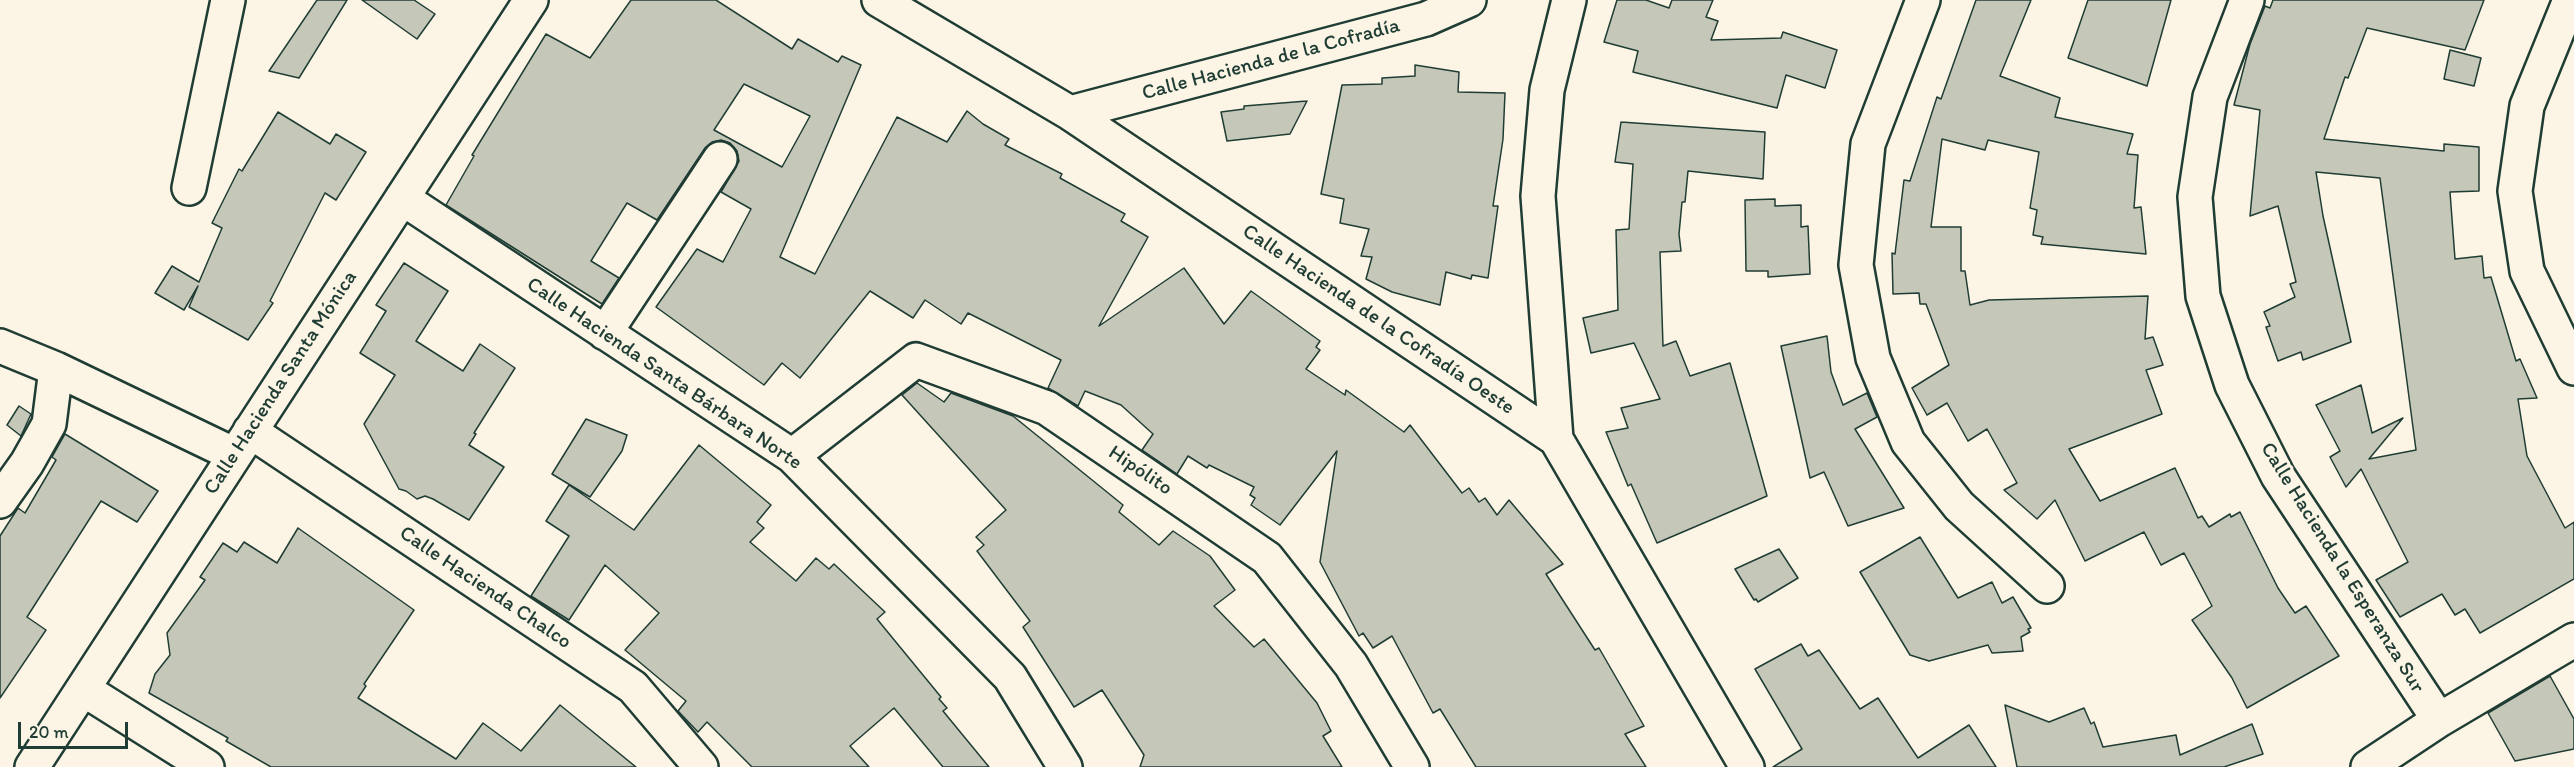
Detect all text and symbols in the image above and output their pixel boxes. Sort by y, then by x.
street label: Calle Hacienda de la Cofradía [1139,13,1403,107]
street label: Calle Hacienda de la Cofradía Oeste [1237,219,1519,421]
street label: Calle Hacienda Santa Mónica [199,266,363,500]
street label: Calle Hacienda Santa Bárbara Norte [521,272,807,476]
street label: Calle Hacienda la Esperanza Sur [2254,438,2430,698]
street label: Hipólito [1103,441,1177,501]
street label: Calle Hacienda Chalco [394,521,576,655]
scale bar [21,710,130,748]
text: 20 m [29,721,69,743]

